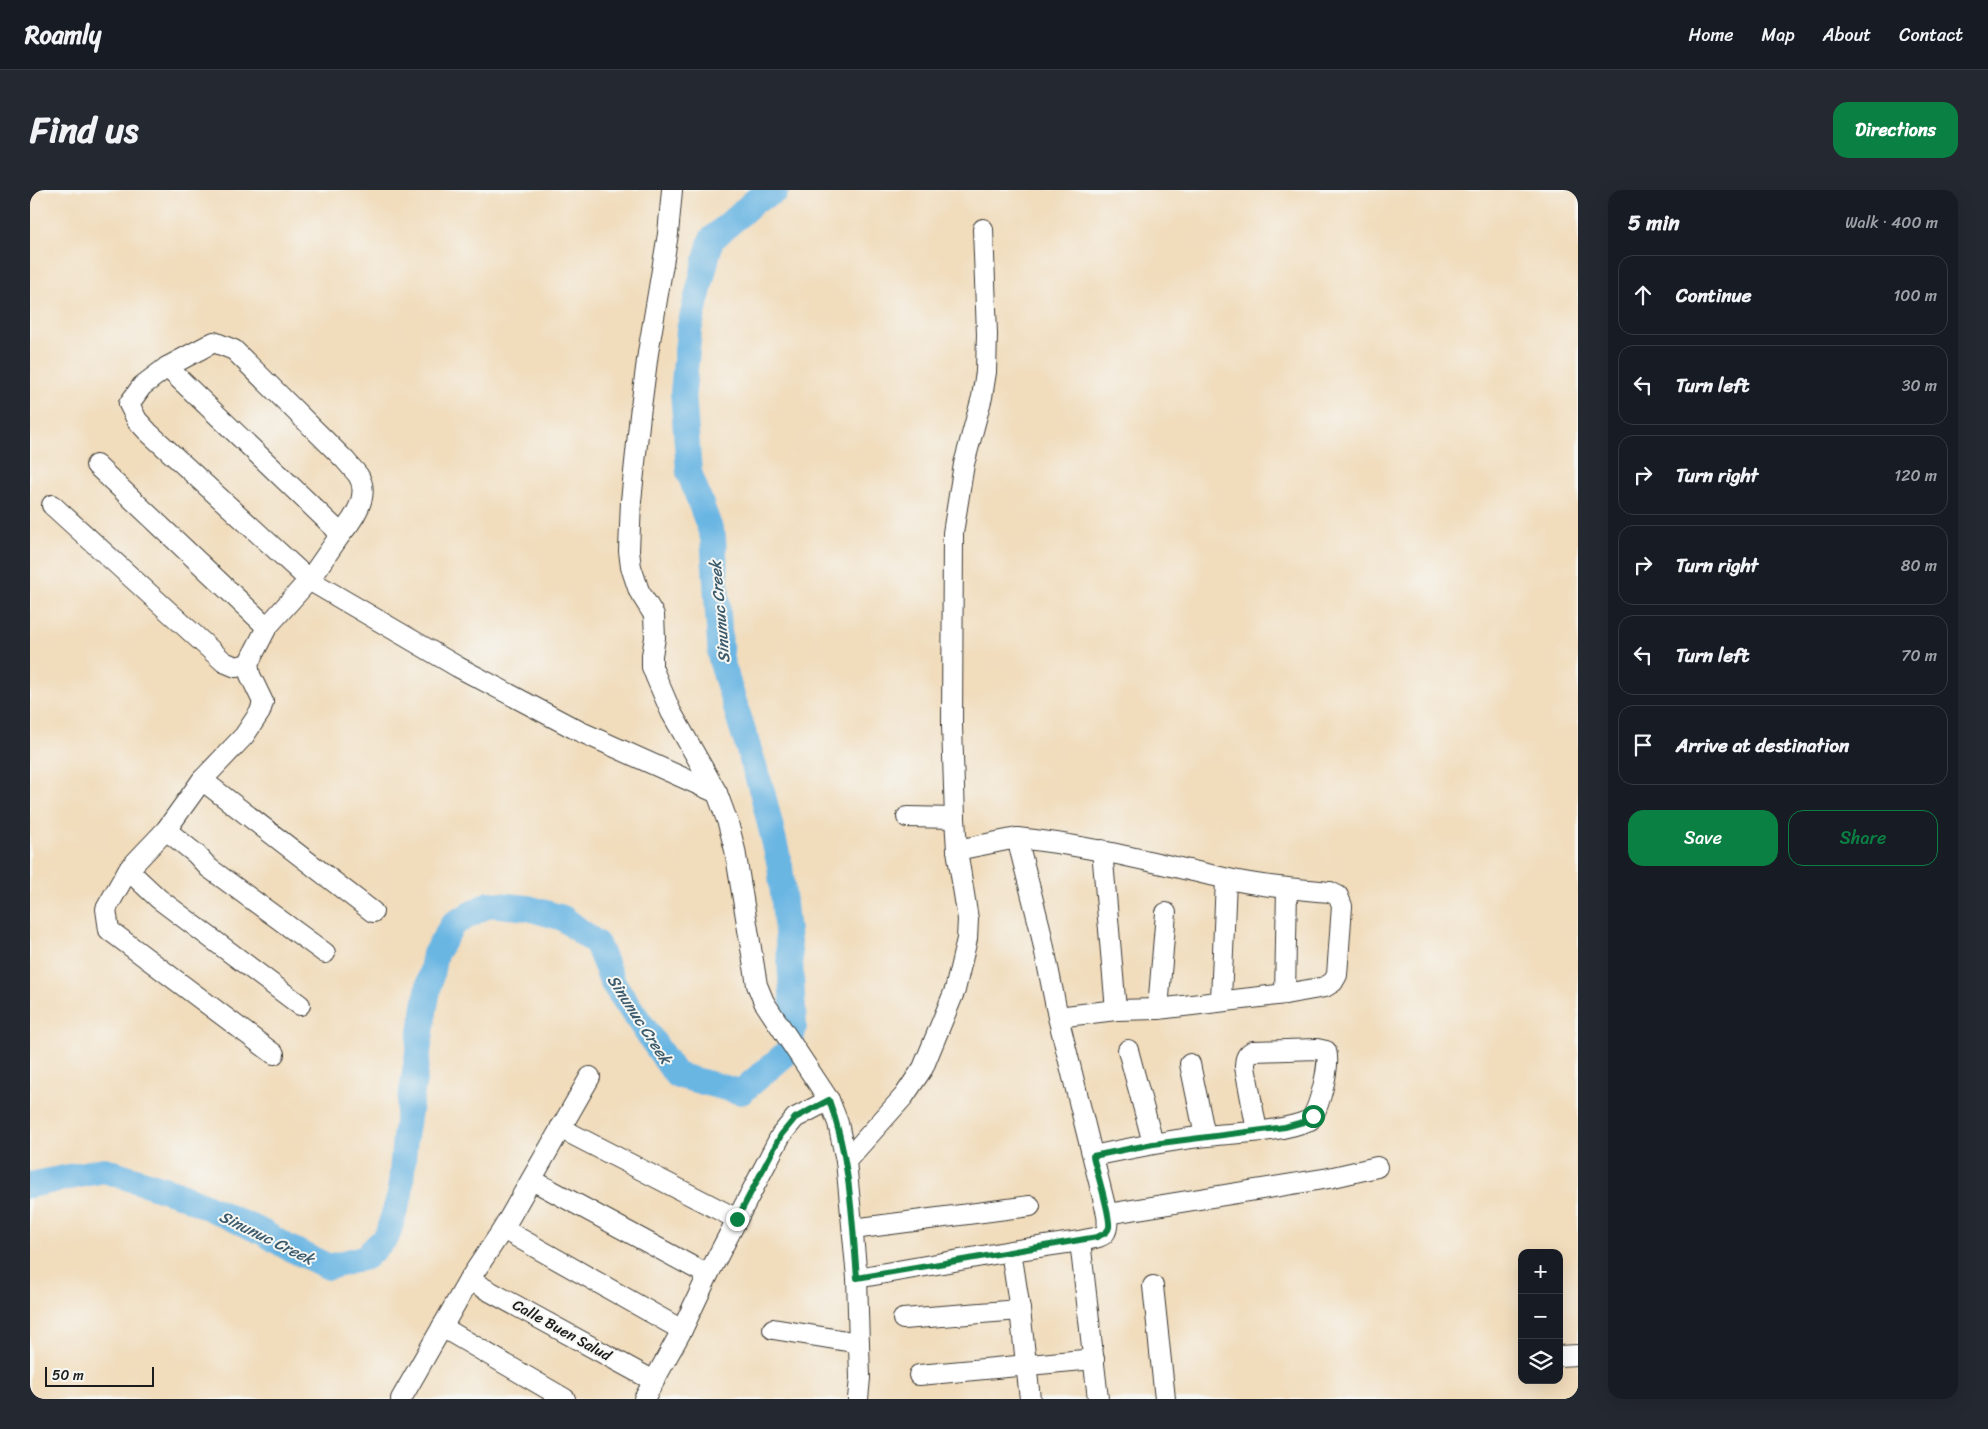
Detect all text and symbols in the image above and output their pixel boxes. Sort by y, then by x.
text: Roamly [25,14,101,56]
text: Home [1689,19,1734,51]
text: Map [1762,19,1795,51]
text: About [1823,19,1871,51]
text: Contact [1899,19,1963,51]
text: Find us [30,99,138,161]
button: Directions [1833,102,1958,158]
text: 5 min [1628,204,1680,242]
text: Walk · 400 m [1845,208,1938,237]
text: Continue [1676,279,1752,312]
icon: ahead [1629,281,1657,309]
text: 100 m [1893,281,1937,310]
text: Turn left [1676,369,1749,402]
icon: left [1629,371,1657,399]
text: 30 m [1902,371,1937,400]
text: Turn right [1676,459,1758,492]
icon: right [1629,461,1657,489]
text: 120 m [1894,461,1937,490]
text: Turn right [1676,549,1758,582]
icon: right [1629,551,1657,579]
text: 80 m [1901,551,1937,580]
water label: Sinunuc Creek [700,557,738,664]
text: Turn left [1676,639,1749,672]
icon: left [1629,641,1657,669]
text: 70 m [1901,641,1937,670]
text: Arrive at destination [1676,729,1849,762]
icon: arrive [1629,731,1657,759]
button: Save [1628,810,1778,866]
button: Share [1788,810,1938,866]
water label: Sinunuc Creek [600,968,681,1072]
route start [1302,1105,1325,1128]
water label: Sinunuc Creek [214,1202,321,1274]
route end [726,1208,749,1231]
map controls [1518,1249,1563,1384]
button: + [1518,1249,1563,1294]
street label: Calle Buen Salud [507,1292,617,1369]
button: − [1518,1294,1563,1339]
button: layers [1518,1339,1563,1384]
text: 50 m [52,1363,84,1388]
scale bar [45,1364,154,1387]

